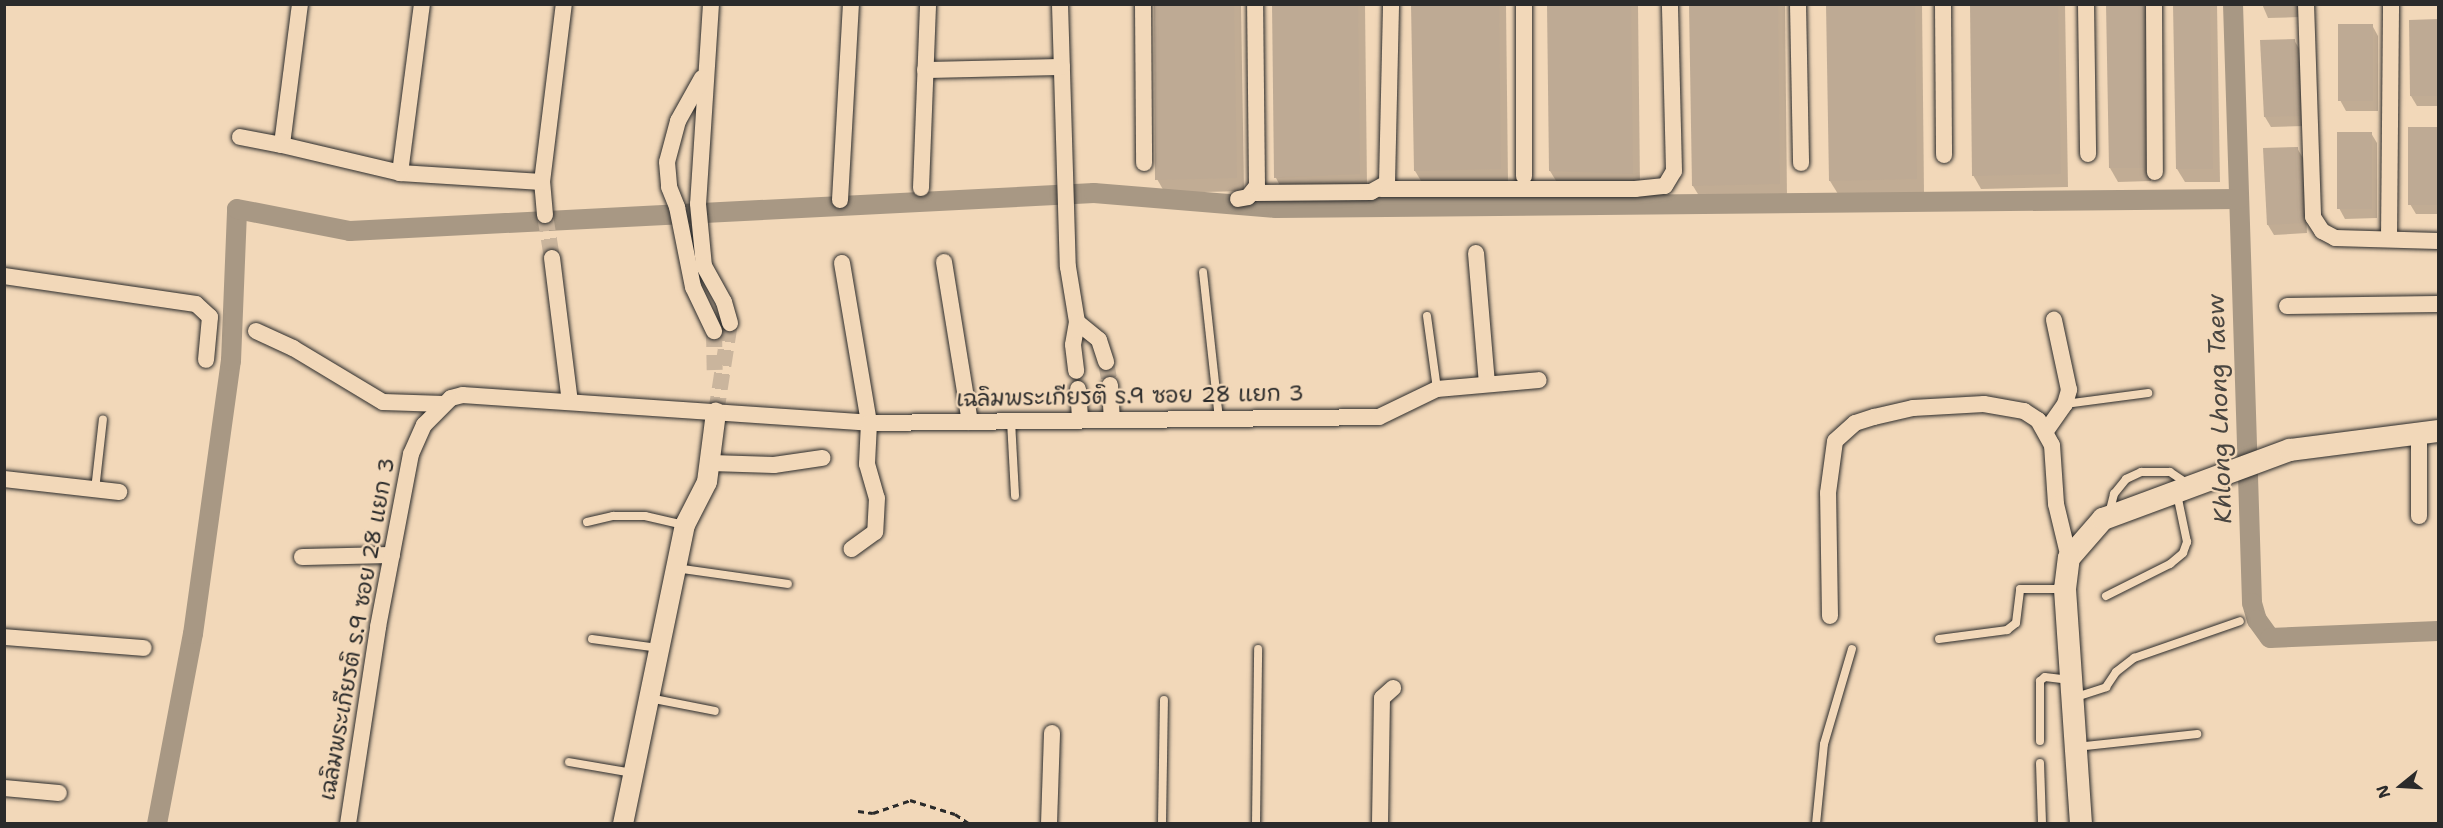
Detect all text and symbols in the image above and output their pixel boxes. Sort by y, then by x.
water label: Khlong Lhong Taew [2202,294,2238,524]
street label: เฉลิมพระเกียรติ ร.9 ซอย 28 แยก 3 [956,380,1304,412]
street label: เฉลิมพระเกียรติ ร.9 ซอย 28 แยก 3 [314,456,400,802]
north arrow [2371,756,2431,816]
text: N [2371,782,2395,801]

